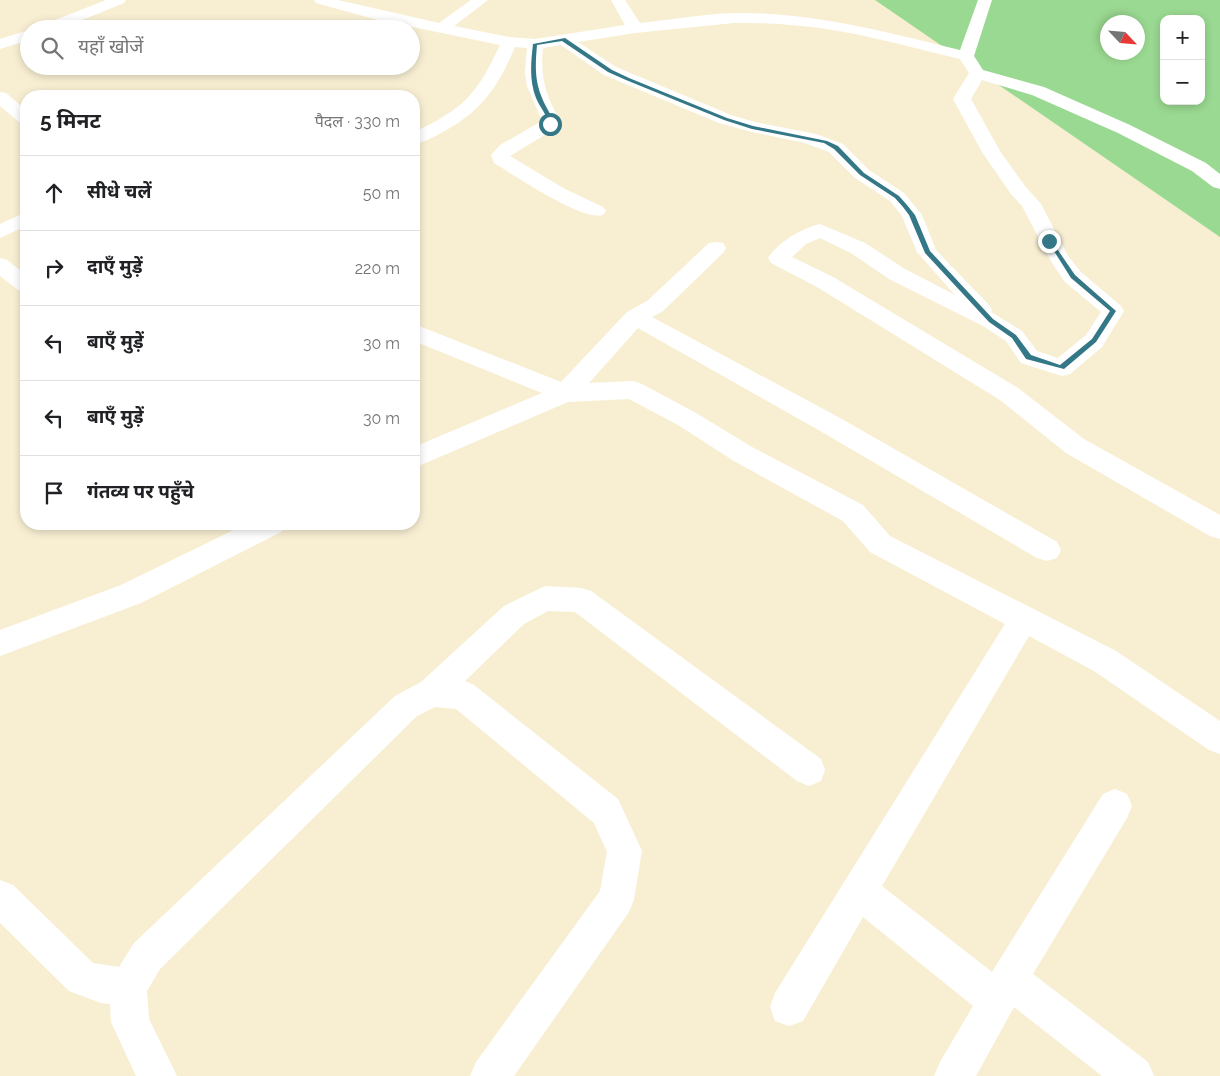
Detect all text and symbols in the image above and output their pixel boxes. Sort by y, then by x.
north arrow [1100,15,1145,60]
map controls [1160,15,1205,105]
button: + [1160,15,1205,60]
search box [20,20,420,75]
icon: search [38,34,66,62]
text: यहाँ खोजें [78,35,143,57]
button: − [1160,60,1205,105]
text: 5 मिनट [40,108,101,133]
text: पैदल · 330 m [315,112,400,131]
route start [539,113,562,136]
icon: ahead [40,179,68,207]
text: सीधे चलें [87,180,151,202]
text: 50 m [363,184,400,203]
route end [1038,230,1061,253]
icon: right [40,254,68,282]
text: दाएँ मुड़ें [87,255,143,277]
text: 220 m [355,259,400,278]
icon: left [40,329,68,357]
text: बाएँ मुड़ें [87,330,144,352]
text: 30 m [363,334,400,353]
icon: left [40,404,68,432]
text: बाएँ मुड़ें [87,405,144,427]
text: 30 m [363,409,400,428]
icon: arrive [40,479,68,507]
text: गंतव्य पर पहुँचे [87,480,194,502]

